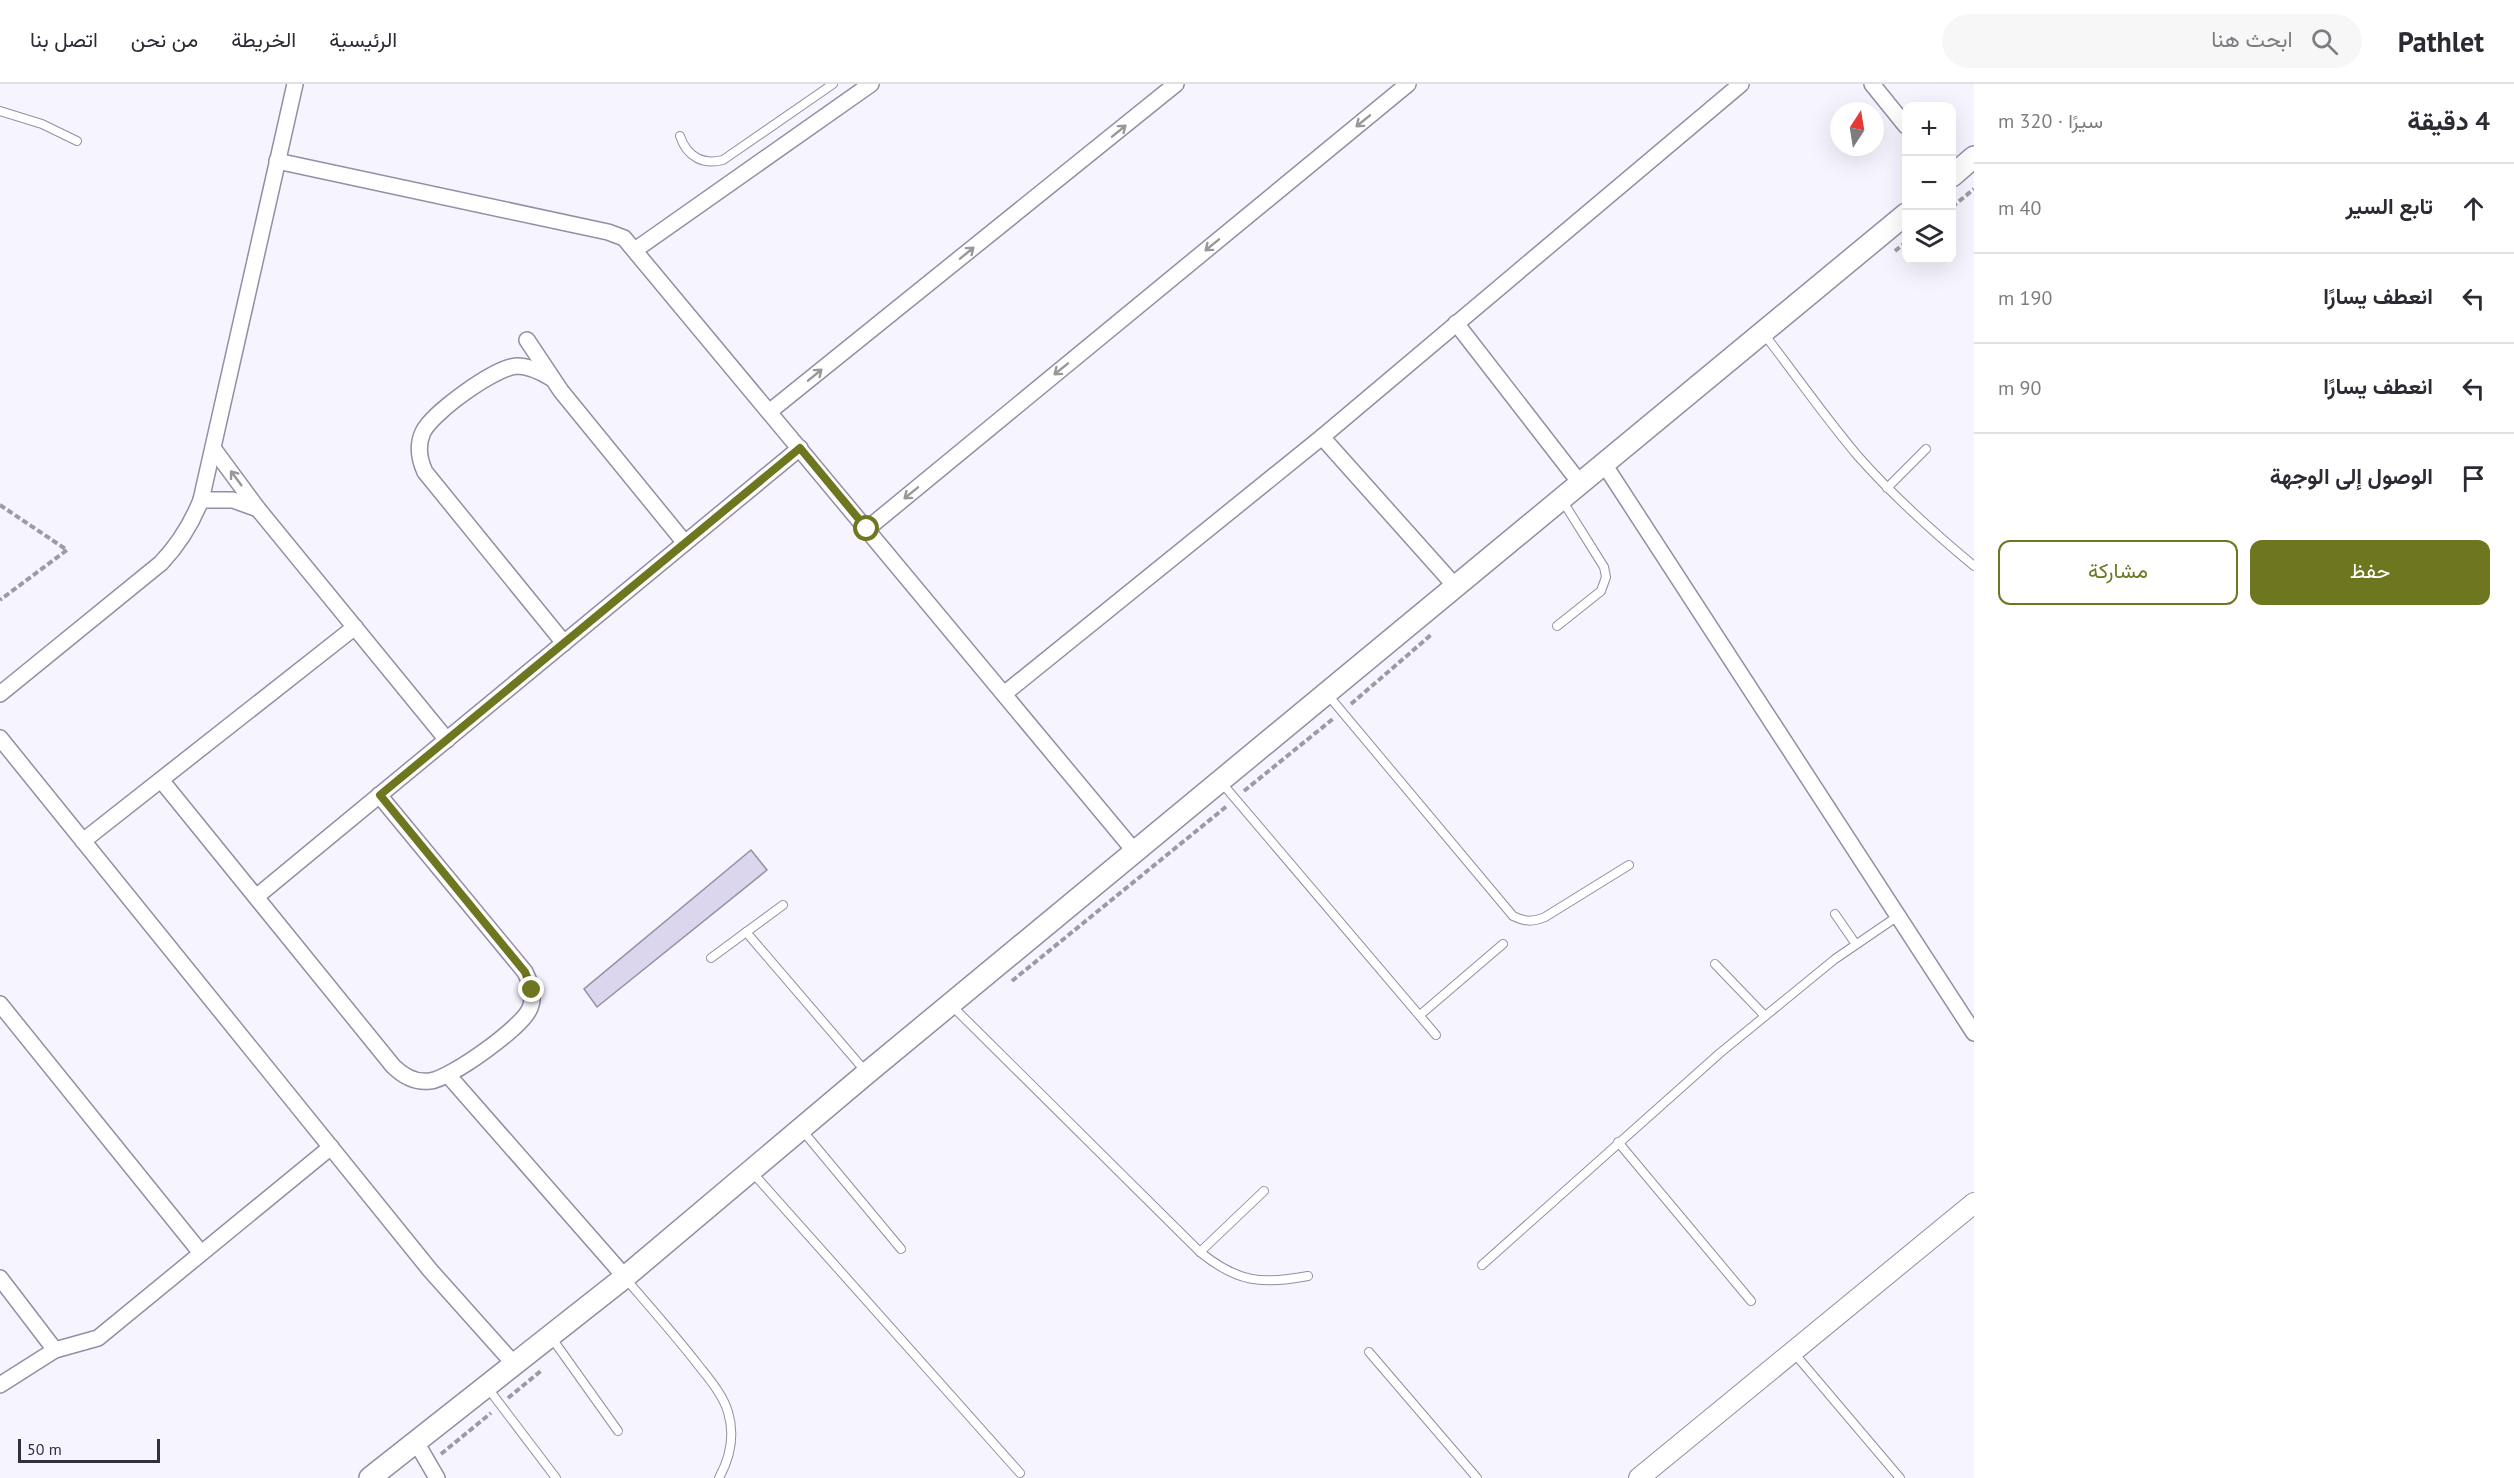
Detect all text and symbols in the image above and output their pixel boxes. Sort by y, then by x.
search box [1942,14,2362,68]
text: Pathlet [2398,23,2484,60]
text: ابحث هنا [2211,25,2293,53]
icon: search [2308,25,2341,58]
text: اتصل بنا [30,26,98,53]
text: من نحن [131,26,198,53]
text: الخريطة [231,26,296,53]
text: الرئيسية [329,26,397,53]
north arrow [1830,102,1884,156]
map controls [1902,102,1956,264]
button: + [1902,102,1956,156]
text: 4 دقيقة [2407,104,2490,137]
text: سيرًا · 320 m [1998,108,2103,134]
one-way arrow [1355,115,1371,128]
one-way arrow [1110,124,1126,137]
button: − [1902,156,1956,210]
text: تابع السير [2345,192,2433,220]
icon: ahead [2457,192,2490,225]
text: 40 m [1998,195,2041,221]
button: layers [1902,210,1956,264]
one-way arrow [1205,238,1220,252]
one-way arrow [959,246,975,259]
text: انعطف يسارًا [2323,282,2433,310]
icon: left [2457,282,2490,315]
text: 190 m [1998,285,2052,311]
one-way arrow [1054,362,1070,375]
one-way arrow [807,369,823,382]
text: انعطف يسارًا [2323,372,2433,400]
icon: left [2457,372,2490,405]
text: 90 m [1998,375,2041,401]
text: الوصول إلى الوجهة [2270,462,2433,490]
icon: arrive [2457,462,2490,495]
one-way arrow [229,471,242,487]
one-way arrow [904,486,919,500]
route start [853,515,879,541]
button: مشاركة [1998,540,2238,605]
button: حفظ [2250,540,2490,605]
route end [518,976,544,1002]
scale bar [18,1436,160,1464]
text: 50 m [27,1439,62,1459]

